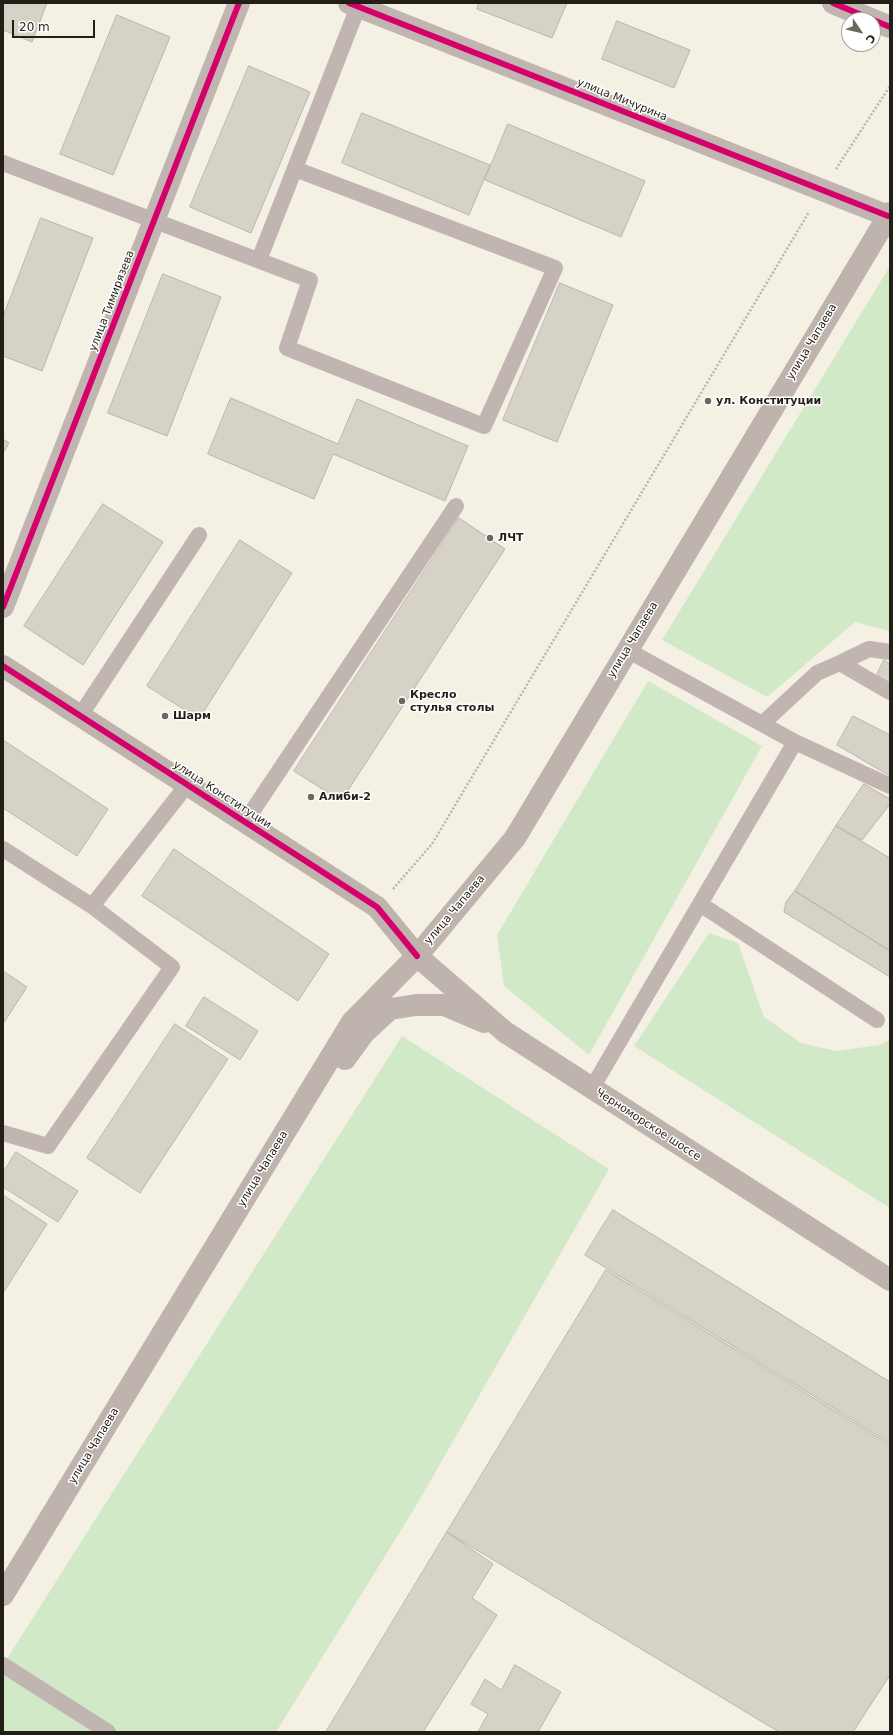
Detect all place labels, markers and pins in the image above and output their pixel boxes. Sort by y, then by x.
place label: ул. Конституции [716,394,821,408]
marker: ул. Конституции [703,396,713,406]
place label: ЛЧТ [498,531,524,545]
marker: ЛЧТ [485,533,495,543]
place label: Кресло стулья столы [410,688,494,714]
marker: Кресло стулья столы [397,696,407,706]
place label: Шарм [173,709,211,723]
marker: Шарм [160,711,170,721]
place label: Алиби-2 [319,790,371,804]
marker: Алиби-2 [306,792,316,802]

